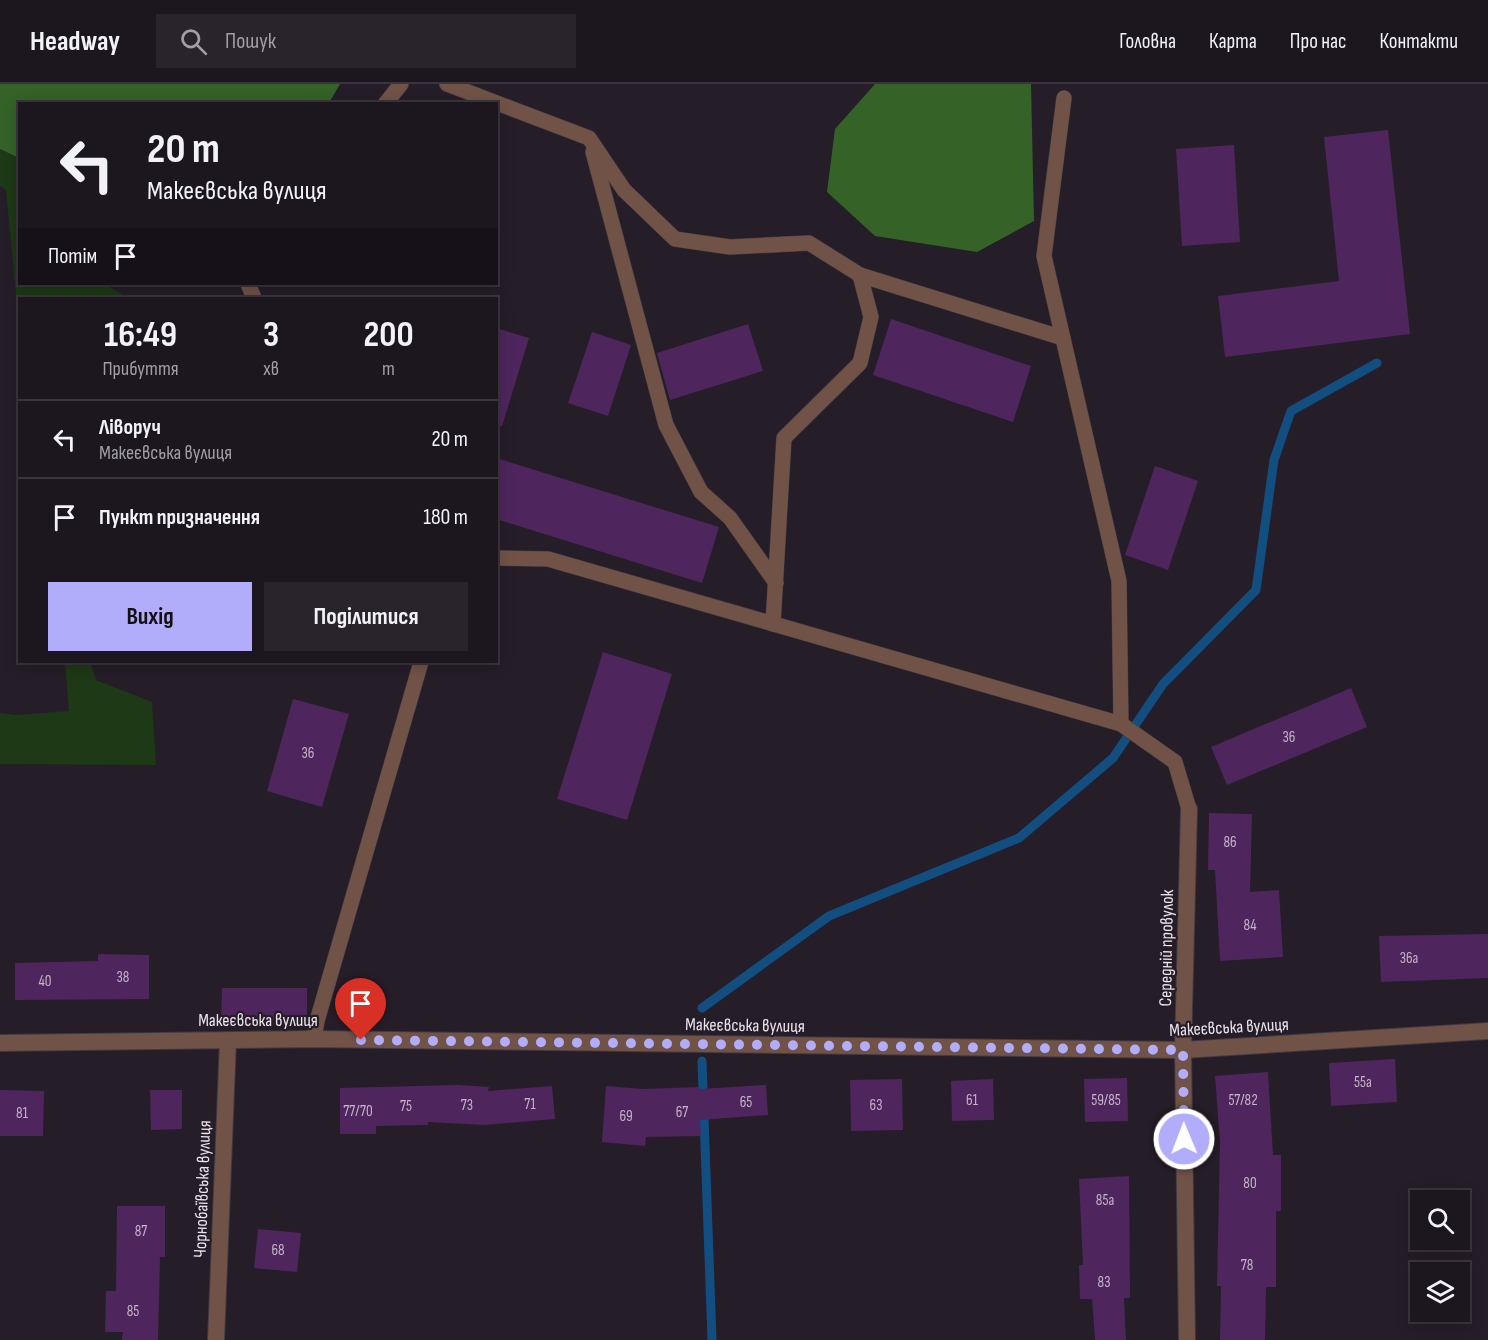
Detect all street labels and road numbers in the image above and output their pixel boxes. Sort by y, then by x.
street label: Середній провулок [1155,889,1178,1007]
street label: Макеєвська вулиця [198,1010,318,1031]
street label: Макеєвська вулиця [685,1014,805,1037]
street label: Макеєвська вулиця [1169,1014,1289,1041]
street label: Чорнобаївська вулиця [190,1120,215,1258]

